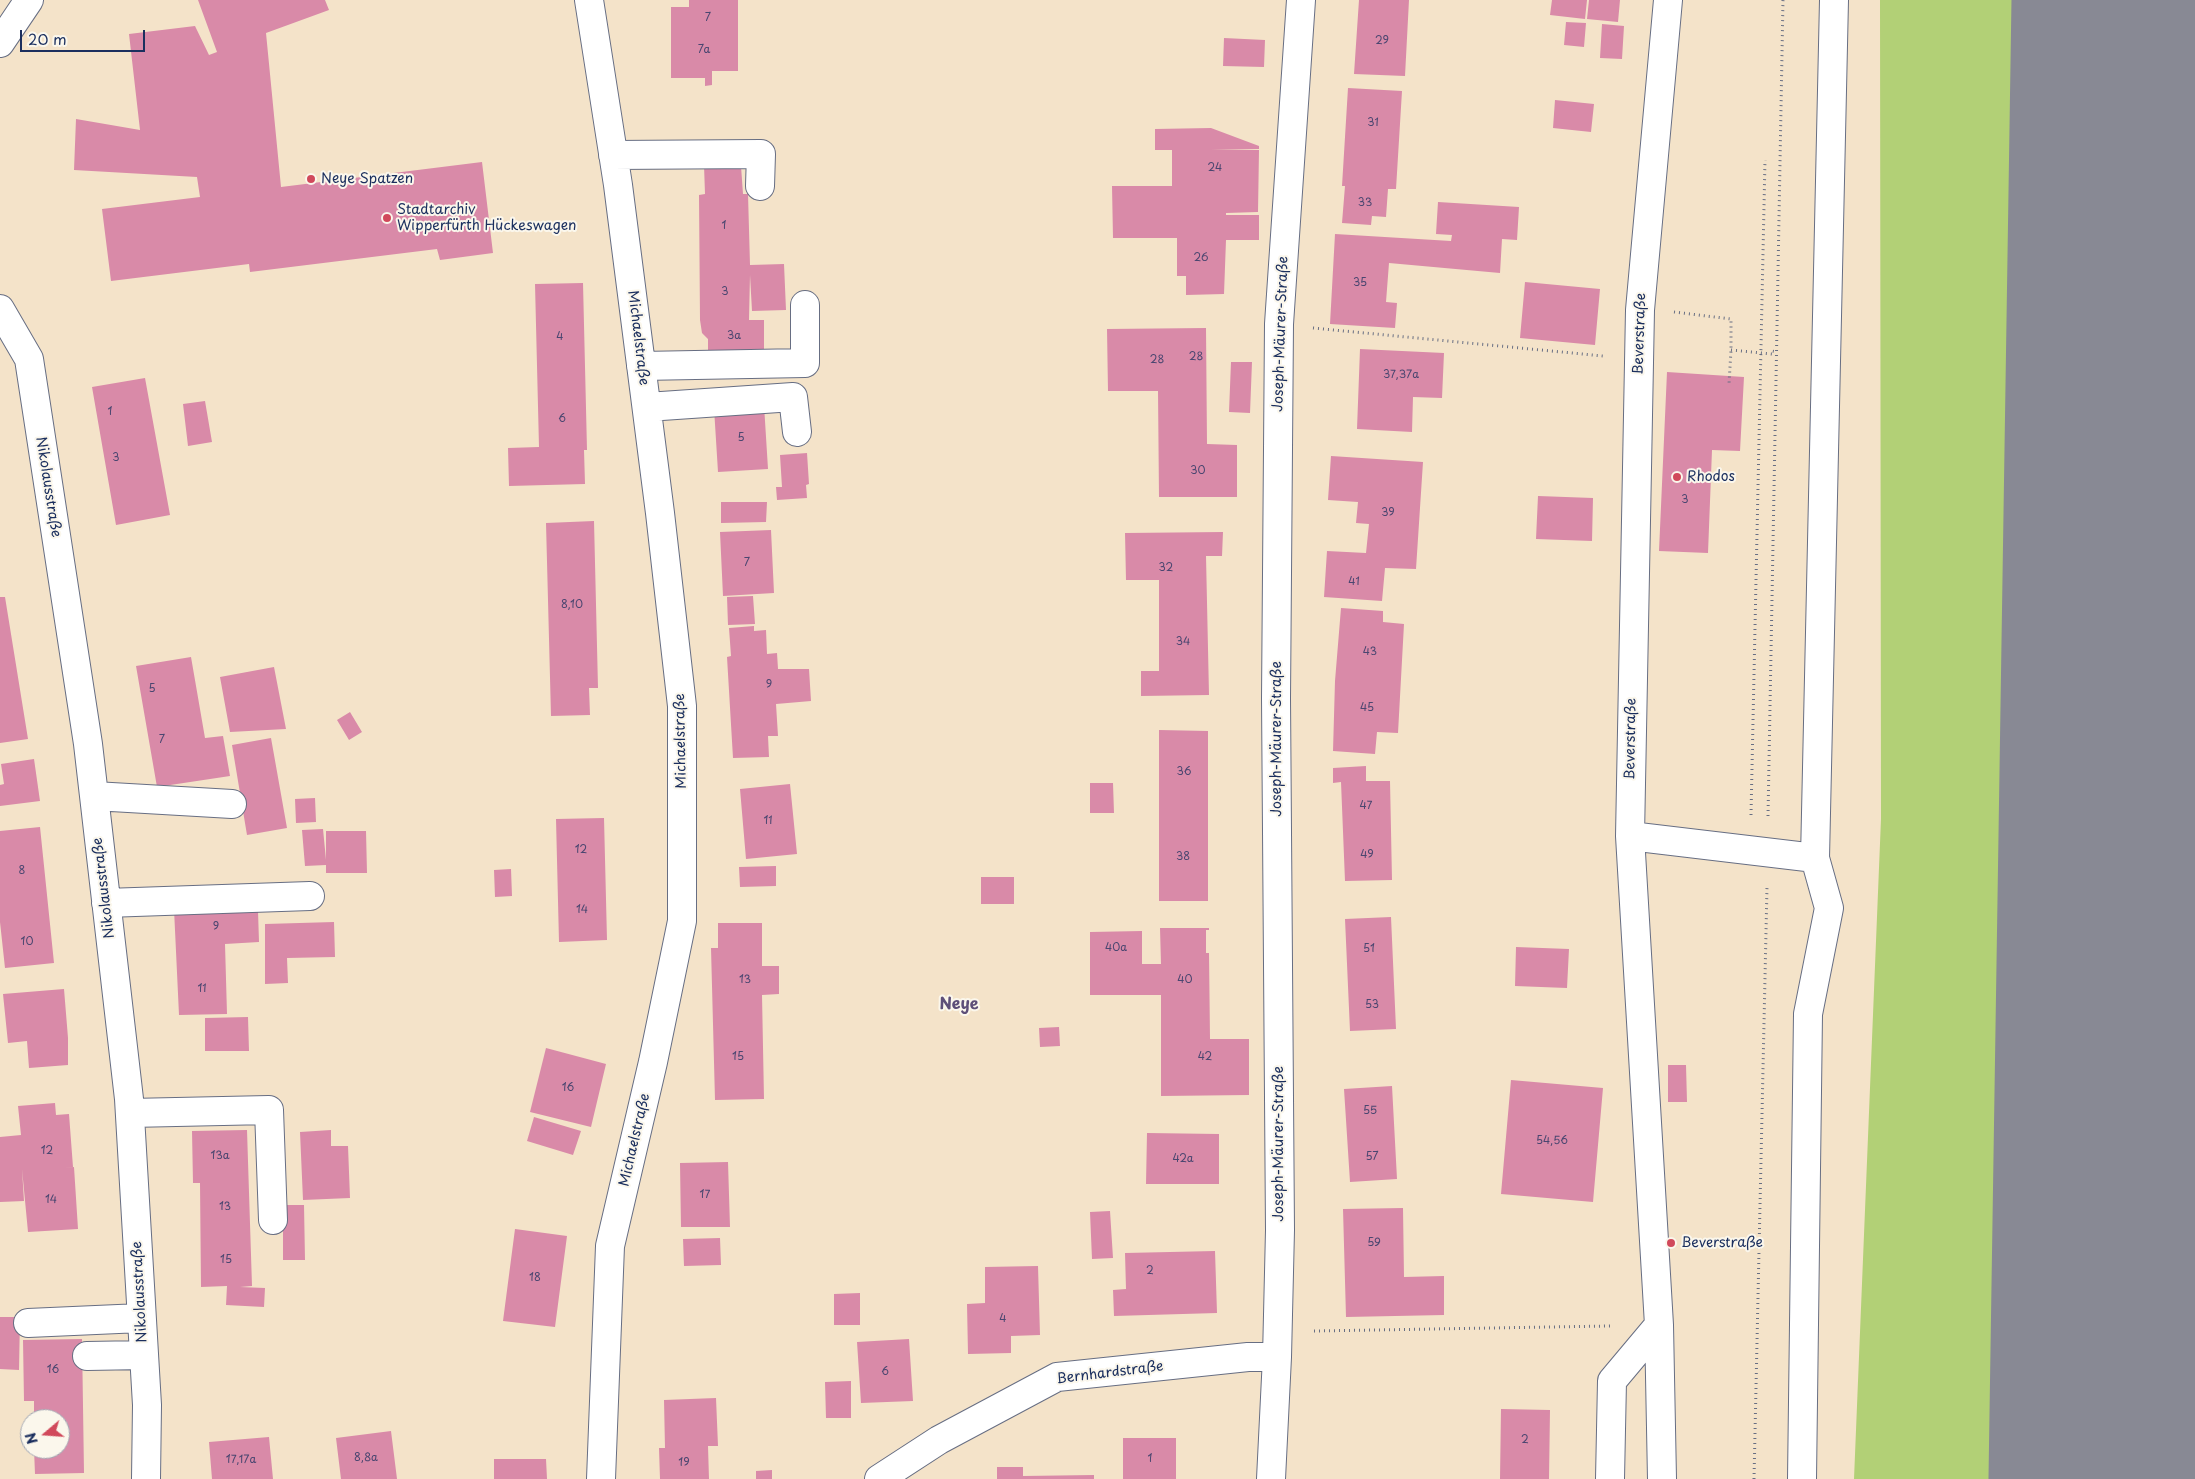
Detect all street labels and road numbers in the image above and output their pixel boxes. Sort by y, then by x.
street label: Joseph-Mäurer-Straße [1270,256,1292,412]
street label: Michaelstraße [624,290,652,386]
street label: Beverstraße [1630,293,1650,375]
street label: Nikolausstraße [32,435,64,539]
street label: Joseph-Mäurer-Straße [1269,661,1285,817]
street label: Michaelstraße [672,693,690,789]
street label: Beverstraße [1622,698,1640,780]
street label: Nikolausstraße [89,837,119,939]
street label: Joseph-Mäurer-Straße [1271,1066,1287,1222]
street label: Michaelstraße [616,1092,654,1188]
street label: Nikolausstraße [129,1241,151,1343]
street label: Bernhardstraße [1056,1358,1164,1388]

